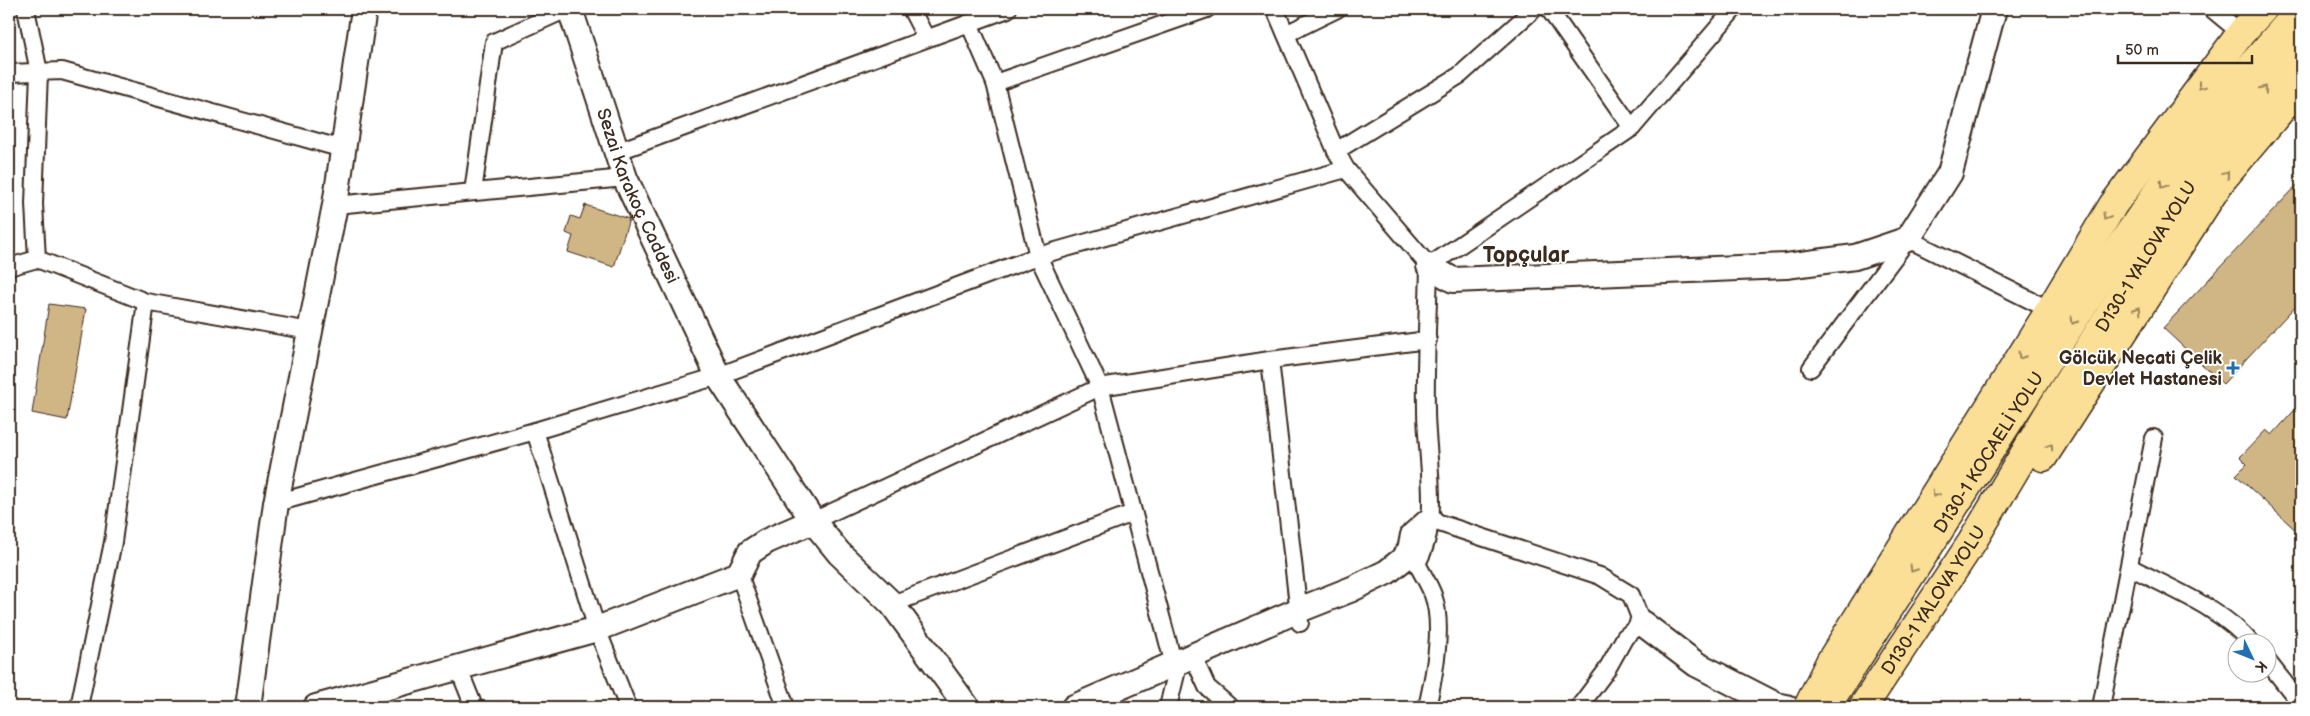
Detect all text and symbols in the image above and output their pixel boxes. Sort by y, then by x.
scale bar [2118,32,2251,64]
text: 50 m [2125,41,2159,60]
one-way arrow [2198,80,2207,90]
one-way arrow [2258,86,2267,95]
street label: Sezai Karakoç Caddesi [593,106,683,287]
one-way arrow [2221,171,2229,180]
street label: D130-1 YALOVA YOLU [2091,177,2200,336]
one-way arrow [2160,179,2169,188]
one-way arrow [2102,212,2112,221]
district label: Topçular [1483,242,1570,269]
one-way arrow [2132,307,2141,316]
one-way arrow [2071,315,2080,324]
place label: Gölcük Necati Çelik Devlet Hastanesi [2059,348,2223,390]
one-way arrow [2018,351,2027,360]
marker: Gölcük Necati Çelik Devlet Hastanesi [2226,361,2240,375]
street label: D130-1 KOCAELİ YOLU [1929,368,2048,537]
one-way arrow [2044,443,2053,453]
one-way arrow [1931,488,1941,497]
street label: D130-1 YALOVA YOLU [1877,522,1990,678]
one-way arrow [1910,564,1920,573]
north arrow [2228,634,2278,684]
text: K [2251,657,2271,676]

